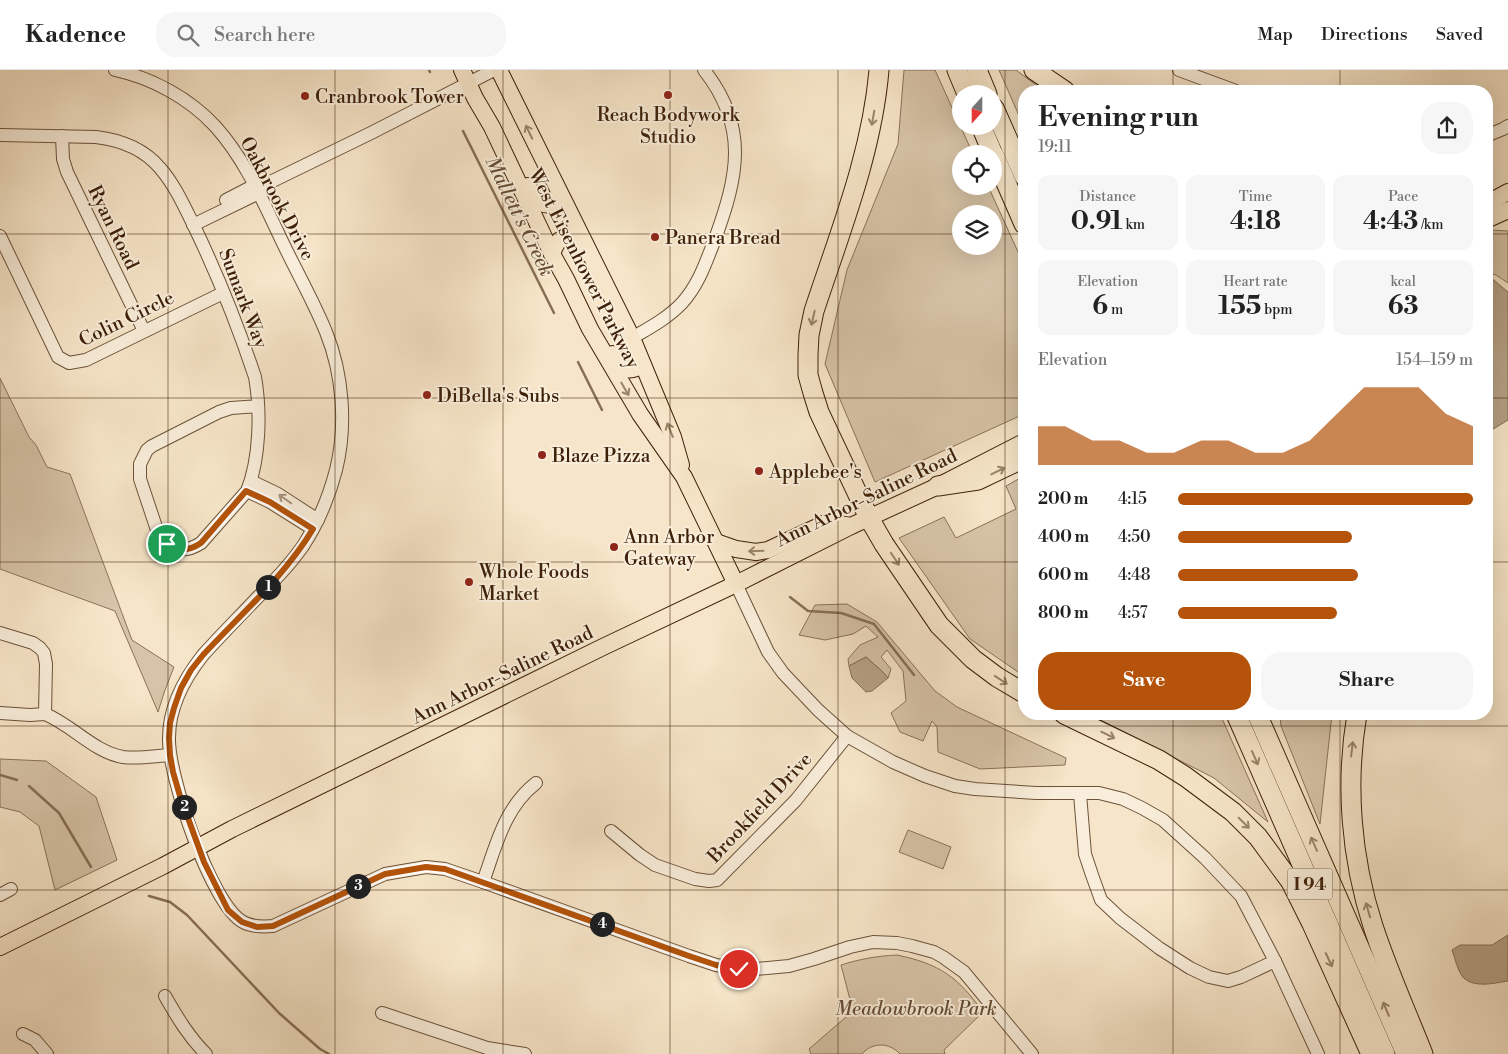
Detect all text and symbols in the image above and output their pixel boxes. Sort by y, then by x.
search box [156,12,506,57]
text: Kadence [25,20,126,50]
icon: search [174,21,202,49]
text: Search here [214,23,315,47]
text: Map [1257,23,1293,46]
text: Directions [1321,23,1408,46]
text: Saved [1436,23,1483,46]
place label: Cranbrook Tower [315,85,464,109]
north arrow [952,85,1002,135]
map controls [952,85,1002,255]
marker: Reach Bodywork Studio [662,89,674,101]
marker: Cranbrook Tower [299,90,311,102]
text: Evening run [1038,100,1199,135]
button: share [1421,102,1473,154]
place label: Reach Bodywork Studio [597,103,740,149]
one-way arrow [867,110,877,126]
one-way arrow [524,125,534,140]
street label: Oakbrook Drive [234,132,320,264]
text: 19:11 [1038,137,1072,157]
button: locate [952,145,1002,195]
water label: Mallett's Creek [479,152,559,281]
street label: West Eisenhower Parkway [523,164,645,373]
street label: Ryan Road [82,181,144,274]
text: Distance [1080,188,1136,206]
text: Time [1239,188,1272,206]
text: Pace [1388,188,1418,206]
button: layers [952,205,1002,255]
text: 0.91 [1071,206,1123,237]
text: 4:18 [1230,206,1281,237]
text: 4:43 [1363,206,1418,237]
text: km [1123,216,1145,234]
text: /km [1418,216,1443,234]
place label: Panera Bread [665,226,781,250]
marker: Panera Bread [649,231,661,243]
street label: Sumark Way [213,245,273,352]
text: Elevation [1078,273,1138,291]
text: Heart rate [1223,273,1288,291]
text: kcal [1390,273,1416,291]
street label: Colin Circle [75,286,178,352]
text: 6 [1092,291,1108,322]
text: 155 [1218,291,1261,322]
text: 63 [1388,291,1419,322]
text: m [1108,301,1123,319]
text: bpm [1261,301,1293,319]
one-way arrow [808,310,817,326]
text: Elevation [1038,350,1107,370]
text: 154–159 m [1396,350,1473,370]
one-way arrow [621,381,631,396]
place label: DiBella's Subs [437,384,559,408]
marker: DiBella's Subs [421,389,433,401]
one-way arrow [665,423,674,438]
street label: Ann Arbor-Saline Road [771,443,961,553]
place label: Blaze Pizza [551,444,651,468]
marker: Blaze Pizza [536,449,548,461]
place label: Applebee's [768,460,862,484]
marker: Applebee's [753,465,765,477]
one-way arrow [990,465,1005,475]
text: 200 m [1038,489,1088,509]
text: 4:15 [1118,489,1147,509]
one-way arrow [278,494,292,504]
pin [146,523,188,565]
place label: Ann Arbor Gateway [623,525,714,571]
text: 400 m [1038,527,1089,547]
text: 4:50 [1118,527,1151,547]
icon: arrive [153,530,181,558]
marker: Ann Arbor Gateway [608,541,620,553]
one-way arrow [749,546,765,556]
one-way arrow [890,552,900,566]
place label: Whole Foods Market [478,560,589,606]
text: 600 m [1038,565,1088,585]
text: 4:48 [1118,565,1150,585]
pin: 1 [256,574,280,600]
marker: Whole Foods Market [463,576,475,588]
text: 1 [265,578,272,596]
text: 800 m [1038,603,1089,623]
text: 4:57 [1118,603,1147,623]
street label: Ann Arbor-Saline Road [407,620,597,730]
button: Save [1038,652,1251,710]
button: Share [1261,652,1473,710]
one-way arrow [994,675,1008,685]
one-way arrow [1100,731,1115,741]
one-way arrow [1347,742,1357,758]
street label: Brookfield Drive [702,747,817,869]
one-way arrow [1251,750,1261,765]
pin: 2 [172,794,196,820]
text: 2 [180,798,189,816]
one-way arrow [1238,817,1250,829]
one-way arrow [1309,837,1319,852]
road number: I 94 [1288,869,1332,900]
pin: 3 [346,874,370,898]
text: 3 [354,877,363,895]
one-way arrow [1363,903,1373,919]
pin: 4 [590,912,614,936]
text: 4 [598,915,607,933]
pin [718,948,760,990]
one-way arrow [1324,952,1334,967]
icon: check [725,955,753,983]
park label: Meadowbrook Park [835,997,997,1021]
one-way arrow [1381,1002,1391,1017]

